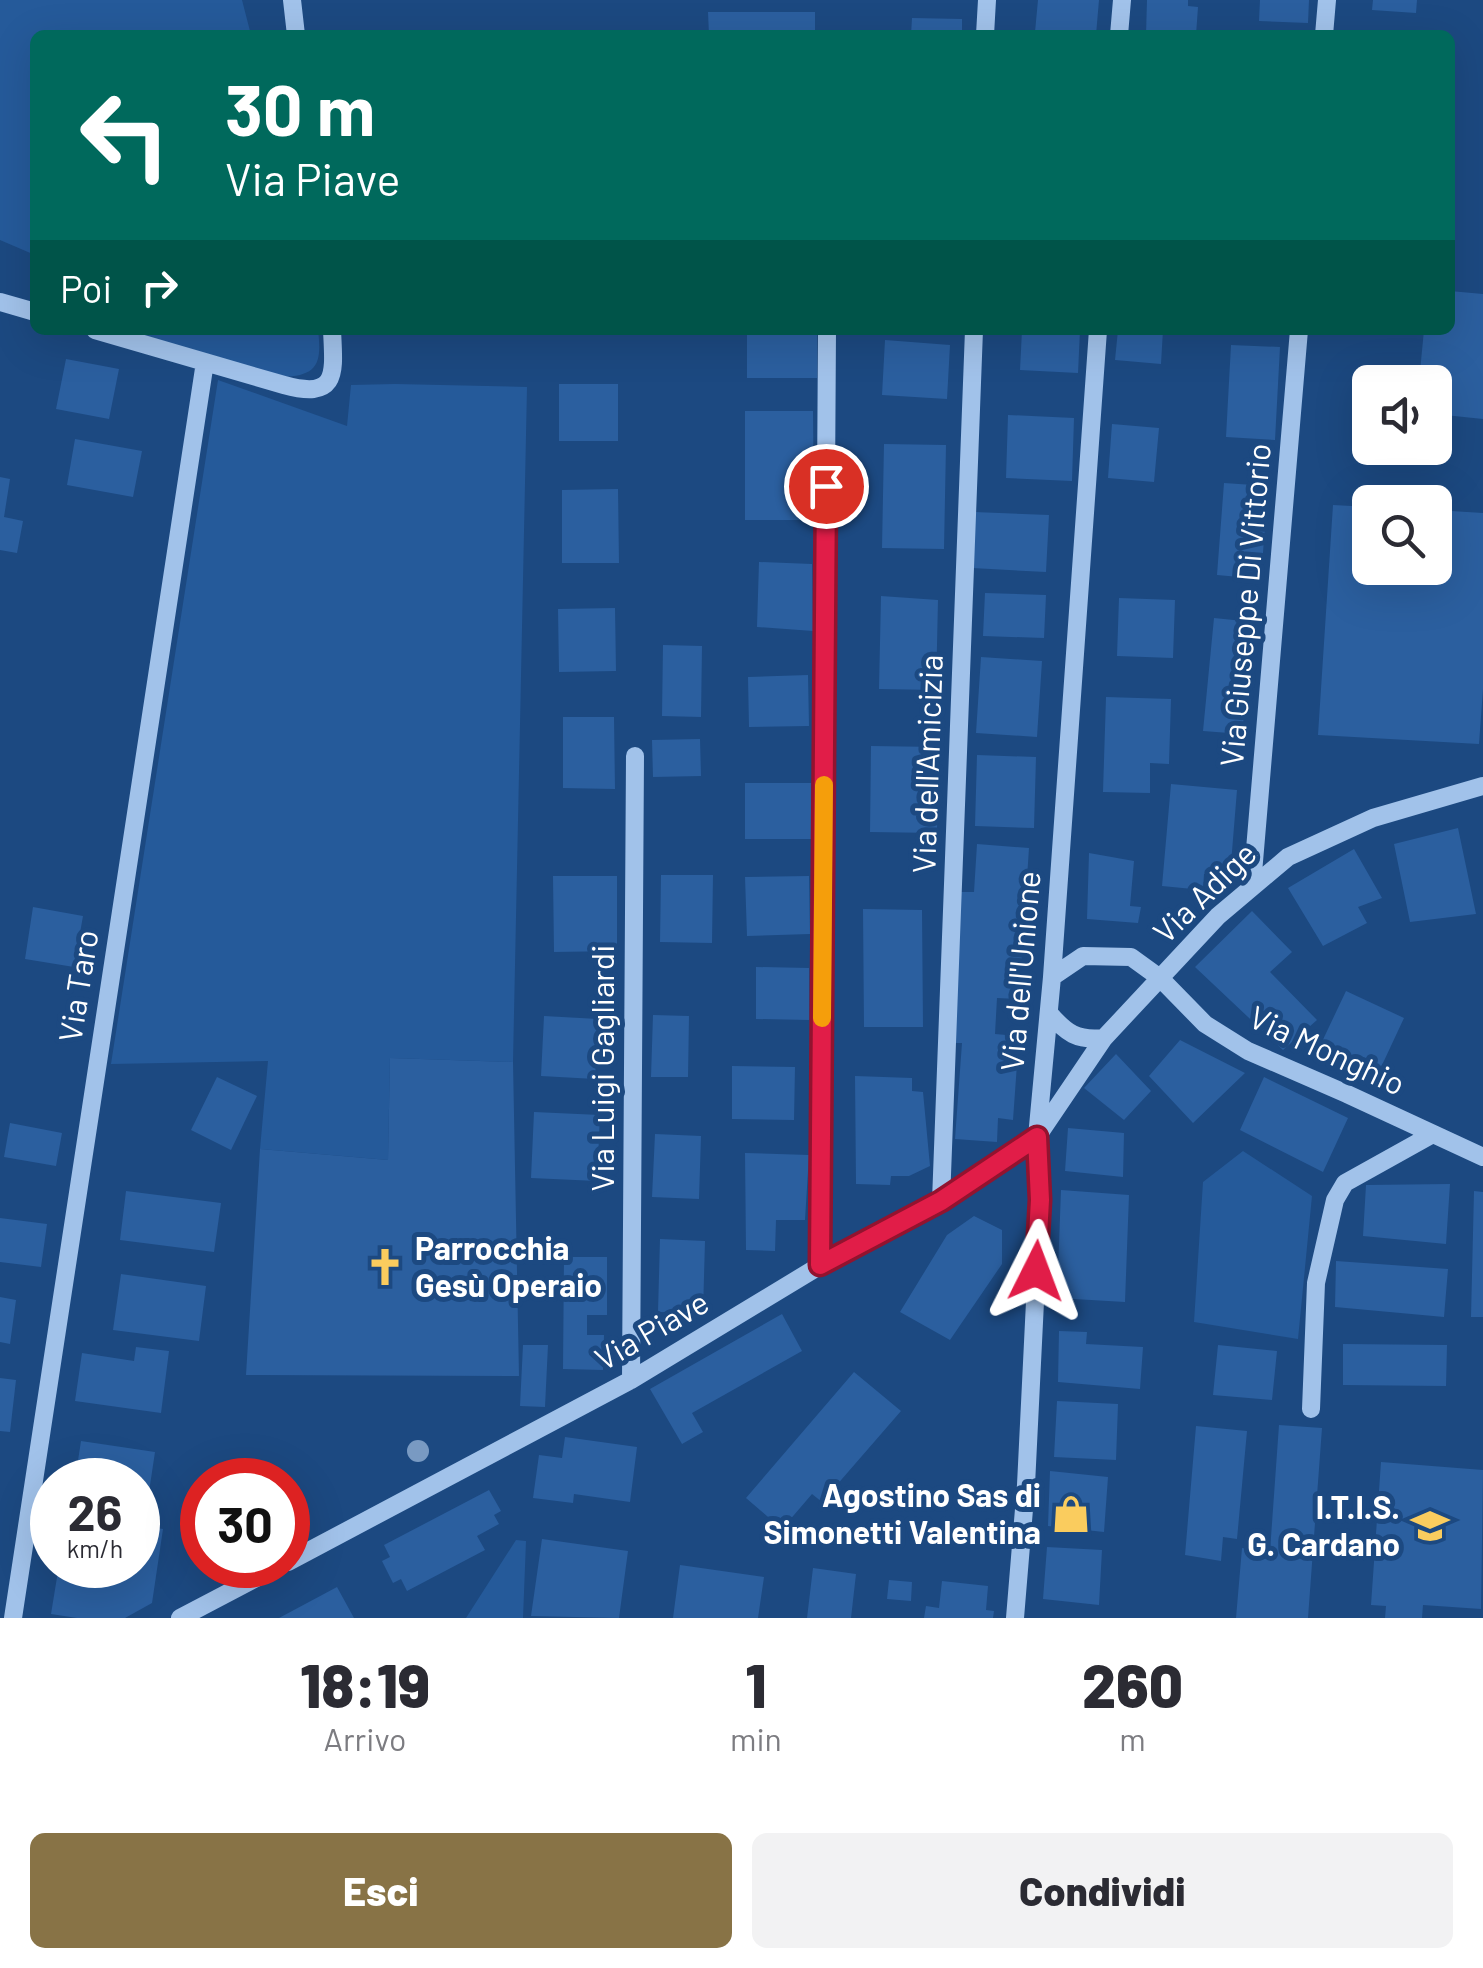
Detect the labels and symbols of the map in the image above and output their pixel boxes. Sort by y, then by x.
street label: Via Giuseppe Di Vittorio [1211,442,1277,768]
pin [784,444,869,529]
street label: Via dell'Amicizia [903,654,949,874]
street label: Via Adige [1144,833,1263,950]
street label: Via dell'Unione [991,869,1047,1073]
street label: Via Taro [49,927,105,1044]
street label: Via Luigi Gagliardi [582,945,620,1191]
street label: Via Monghio [1244,997,1412,1102]
position arrow [984,1219,1088,1323]
place label: Parrocchia Gesù Operaio [415,1228,602,1303]
church icon: Parrocchia Gesù Operaio [364,1246,406,1288]
street label: Via Piave [587,1282,715,1377]
speed limit sign: 30 [180,1458,310,1588]
place label: Agostino Sas di Simonetti Valentina [764,1475,1041,1550]
place label: I.T.I.S. G. Cardano [1247,1487,1400,1562]
shop icon: Agostino Sas di Simonetti Valentina [1050,1493,1092,1535]
school or university icon: I.T.I.S. G. Cardano [1409,1505,1451,1547]

